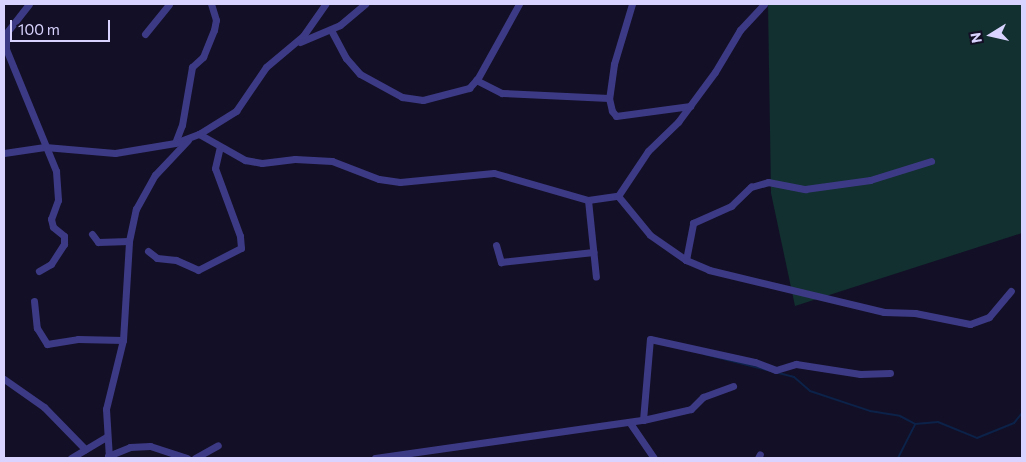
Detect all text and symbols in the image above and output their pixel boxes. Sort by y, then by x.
scale bar [12,10,112,42]
north arrow [966,10,1016,60]
text: 100 m [18,20,60,38]
text: N [966,31,985,44]

